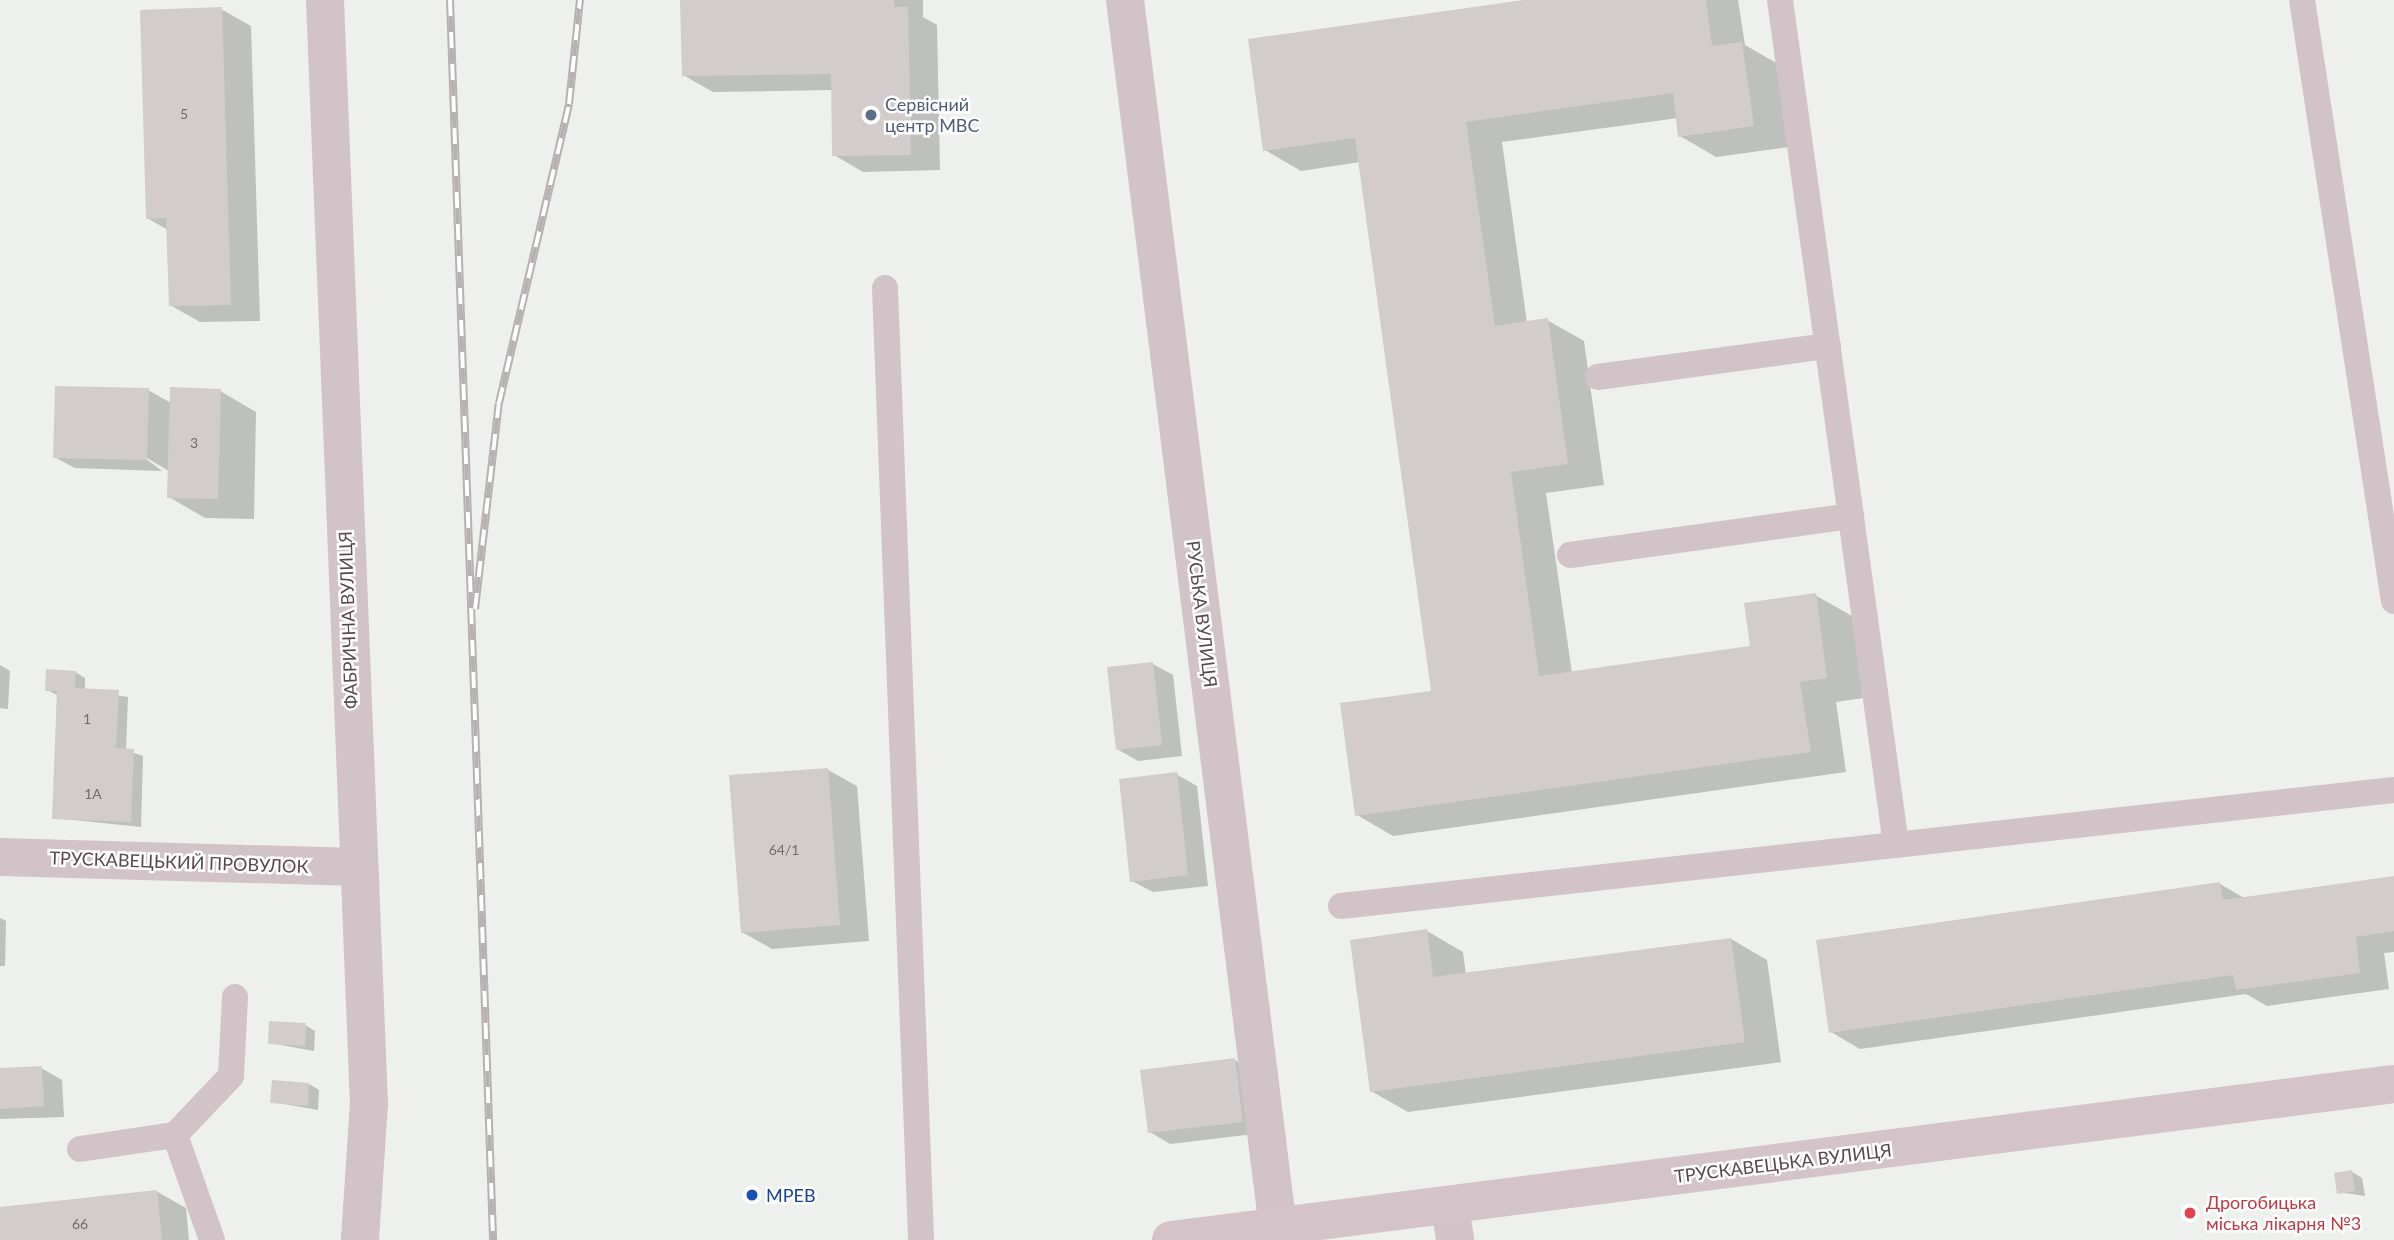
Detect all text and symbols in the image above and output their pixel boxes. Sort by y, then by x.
place label: Сервісний центр МВС [885,94,980,136]
house number: 5 [180,106,188,122]
marker: Сервісний центр МВС [863,107,879,123]
house number: 3 [190,435,198,451]
street label: ФАБРИЧНА ВУЛИЦЯ [334,531,362,709]
street label: РУСЬКА ВУЛИЦЯ [1182,539,1222,689]
house number: 1 [83,711,91,727]
house number: 1А [84,786,102,802]
house number: 64/1 [769,842,799,858]
street label: ТРУСКАВЕЦЬКИЙ ПРОВУЛОК [49,847,309,877]
street label: ТРУСКАВЕЦЬКА ВУЛИЦЯ [1673,1139,1893,1187]
place label: МРЕВ [766,1184,816,1206]
marker: МРЕВ [744,1187,760,1203]
place label: Дрогобицька міська лікарня №3 [2206,1192,2361,1234]
marker: Дрогобицька міська лікарня №3 [2180,1203,2200,1223]
house number: 66 [72,1216,88,1232]

